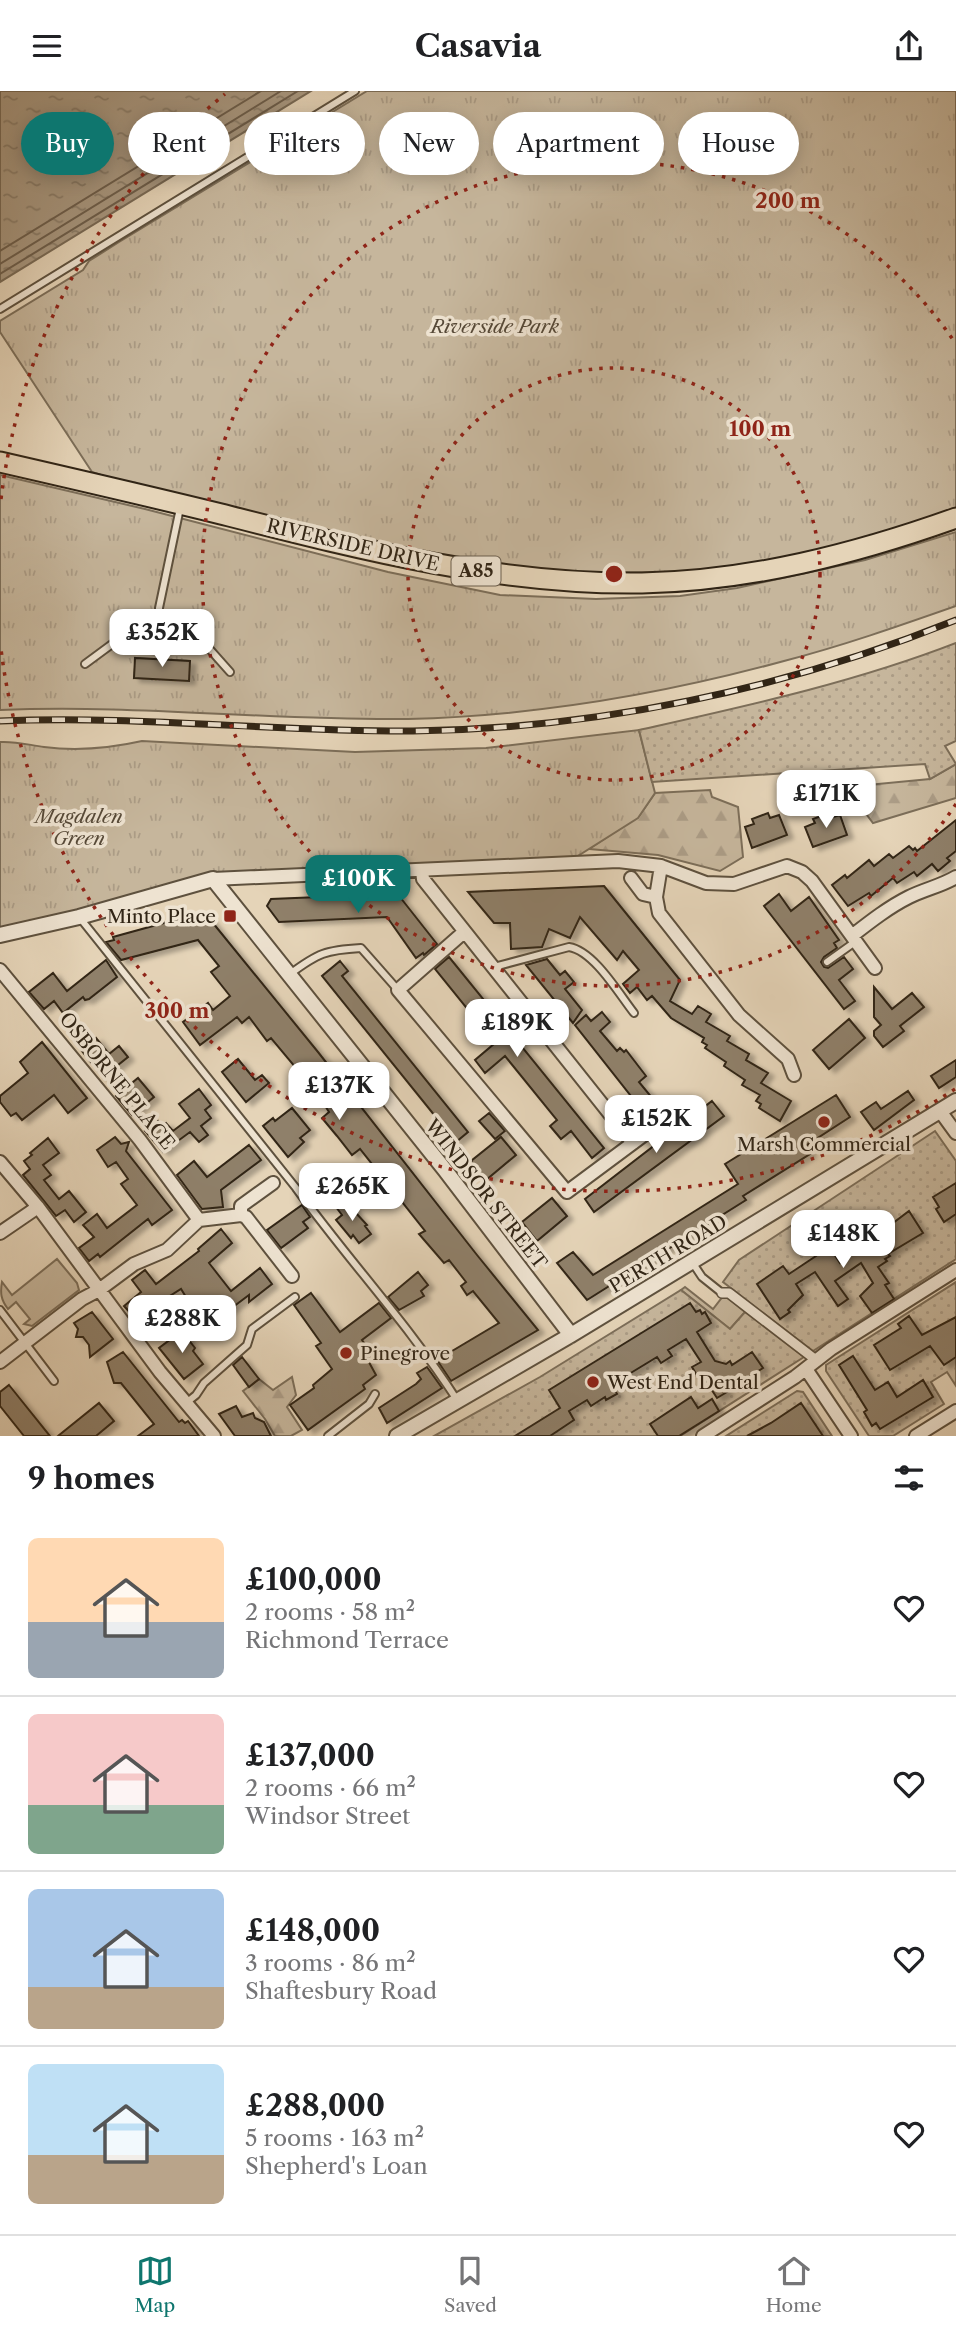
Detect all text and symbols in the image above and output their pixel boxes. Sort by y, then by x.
text: Casavia [415,26,541,65]
icon: menu [28,27,66,65]
icon: share [890,27,928,65]
chip: Buy [21,112,114,175]
chip: Rent [128,112,230,175]
chip: Filters [244,112,365,175]
chip: New [379,112,479,175]
chip: Apartment [493,112,664,175]
chip: House [678,112,799,175]
text: 200 m [755,188,821,213]
park label: Riverside Park [429,315,559,338]
text: 100 m [729,416,791,441]
street label: RIVERSIDE DRIVE [264,514,442,576]
road number: A85 [452,557,500,585]
centre of rings [602,562,626,586]
pin: £352K [113,609,211,669]
text: £352K [125,618,199,646]
pin: £171K [777,771,875,830]
text: £171K [793,779,859,807]
park label: Magdalen Green [33,805,123,850]
pin: £100K [309,855,407,915]
text: £100K [321,864,395,892]
place label: Minto Place [107,905,216,928]
marker: Minto Place [222,908,238,924]
text: 300 m [145,998,209,1023]
pin: £189K [468,999,566,1059]
street label: OSBORNE PLACE [55,1008,179,1154]
text: £189K [481,1008,553,1036]
pin: £137K [290,1063,388,1122]
text: £137K [304,1071,374,1099]
pin: £152K [607,1095,705,1155]
text: £152K [621,1104,691,1132]
street label: WINDSOR STREET [420,1114,552,1274]
marker: Marsh Commercial [816,1114,832,1130]
place label: Marsh Commercial [737,1133,911,1156]
pin: £265K [303,1163,401,1223]
text: £265K [315,1172,389,1200]
street label: PERTH ROAD [605,1210,731,1298]
pin: £148K [794,1211,892,1270]
text: £148K [807,1219,879,1247]
pin: £288K [133,1295,231,1355]
text: £288K [144,1304,220,1332]
place label: Pinegrove [360,1342,450,1365]
marker: Pinegrove [338,1345,354,1361]
place label: West End Dental [606,1371,759,1394]
marker: West End Dental [585,1374,601,1390]
icon: filters [890,1459,928,1497]
text: 9 homes [28,1460,155,1497]
text: £100,000 [245,1561,382,1598]
icon: home [84,1566,168,1650]
icon: heart [890,1589,928,1627]
text: 2 rooms · 58 m² [245,1598,415,1626]
text: Richmond Terrace [245,1626,449,1654]
text: £137,000 [245,1737,375,1774]
icon: home [84,1742,168,1826]
icon: heart [890,1765,928,1803]
text: 2 rooms · 66 m² [245,1774,416,1802]
text: Windsor Street [245,1802,410,1830]
text: £148,000 [245,1912,380,1949]
icon: home [84,1917,168,2001]
icon: heart [890,1940,928,1978]
text: 3 rooms · 86 m² [245,1949,416,1977]
text: Shaftesbury Road [245,1977,437,2005]
text: £288,000 [245,2087,385,2124]
icon: home [84,2092,168,2176]
icon: heart [890,2115,928,2153]
text: 5 rooms · 163 m² [245,2124,424,2152]
text: Shepherd's Loan [245,2152,428,2180]
tab: Map [134,2252,175,2317]
tab: Saved [444,2252,497,2317]
tab: Home [766,2252,822,2317]

